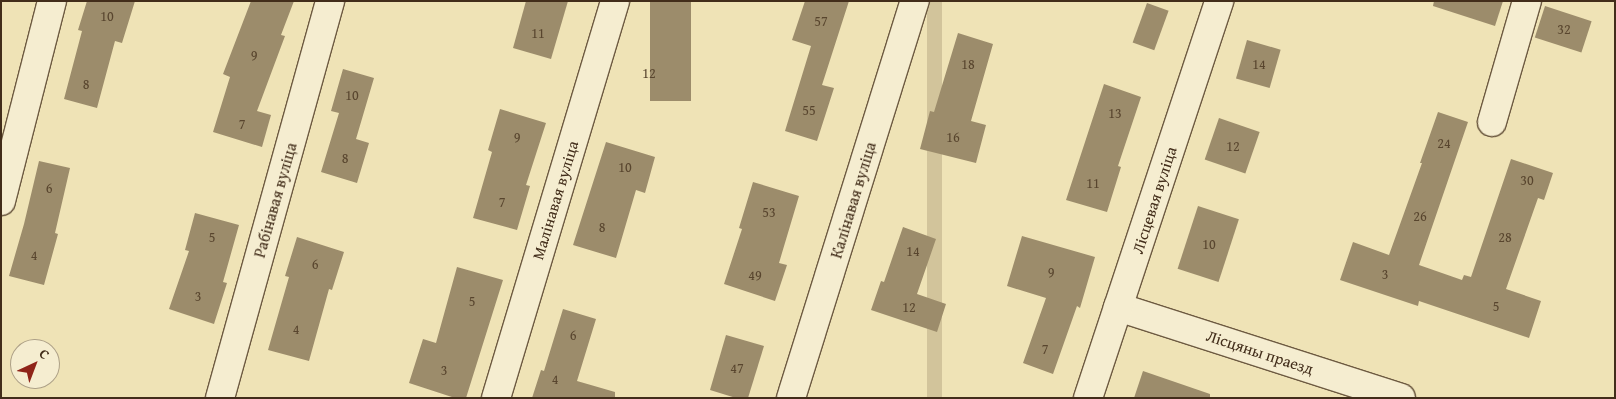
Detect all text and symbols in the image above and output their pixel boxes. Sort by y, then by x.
house number: 10 [100,8,114,24]
house number: 57 [814,13,828,29]
house number: 32 [1557,21,1571,37]
house number: 11 [531,25,545,41]
house number: 9 [251,47,257,63]
house number: 18 [961,56,975,72]
house number: 14 [1252,56,1266,72]
house number: 12 [642,65,656,81]
house number: 8 [83,76,89,92]
house number: 10 [345,87,359,103]
house number: 55 [802,102,816,118]
house number: 13 [1108,105,1122,121]
house number: 7 [239,116,245,132]
house number: 9 [514,129,520,145]
house number: 16 [946,129,960,145]
house number: 24 [1437,135,1451,151]
street label: Малінавая вуліца [528,138,582,262]
house number: 12 [1226,138,1240,154]
street label: Рабінавая вуліца [249,140,301,260]
street label: Калінавая вуліца [826,140,880,260]
street label: Лісцевая вуліца [1128,144,1180,256]
house number: 8 [342,150,348,166]
house number: 10 [618,159,632,175]
house number: 30 [1520,172,1534,188]
house number: 11 [1086,175,1100,191]
house number: 6 [46,180,52,196]
house number: 7 [499,194,505,210]
house number: 53 [762,204,776,220]
house number: 26 [1413,208,1427,224]
house number: 8 [599,219,605,235]
house number: 5 [209,229,215,245]
house number: 28 [1498,229,1512,245]
house number: 10 [1202,236,1216,252]
house number: 14 [906,243,920,259]
house number: 4 [31,247,37,263]
house number: 6 [312,256,318,272]
house number: 9 [1048,264,1054,280]
house number: 3 [1382,266,1388,282]
house number: 49 [748,267,762,283]
house number: 3 [195,288,201,304]
house number: 5 [469,293,475,309]
house number: 5 [1493,298,1499,314]
house number: 12 [902,299,916,315]
house number: 4 [293,321,299,337]
street label: Лісцяны праезд [1204,326,1316,378]
house number: 6 [570,327,576,343]
north arrow [10,339,60,389]
house number: 7 [1042,341,1048,357]
text: С [35,344,54,364]
house number: 47 [730,360,744,376]
house number: 3 [441,362,447,378]
house number: 4 [552,371,558,387]

